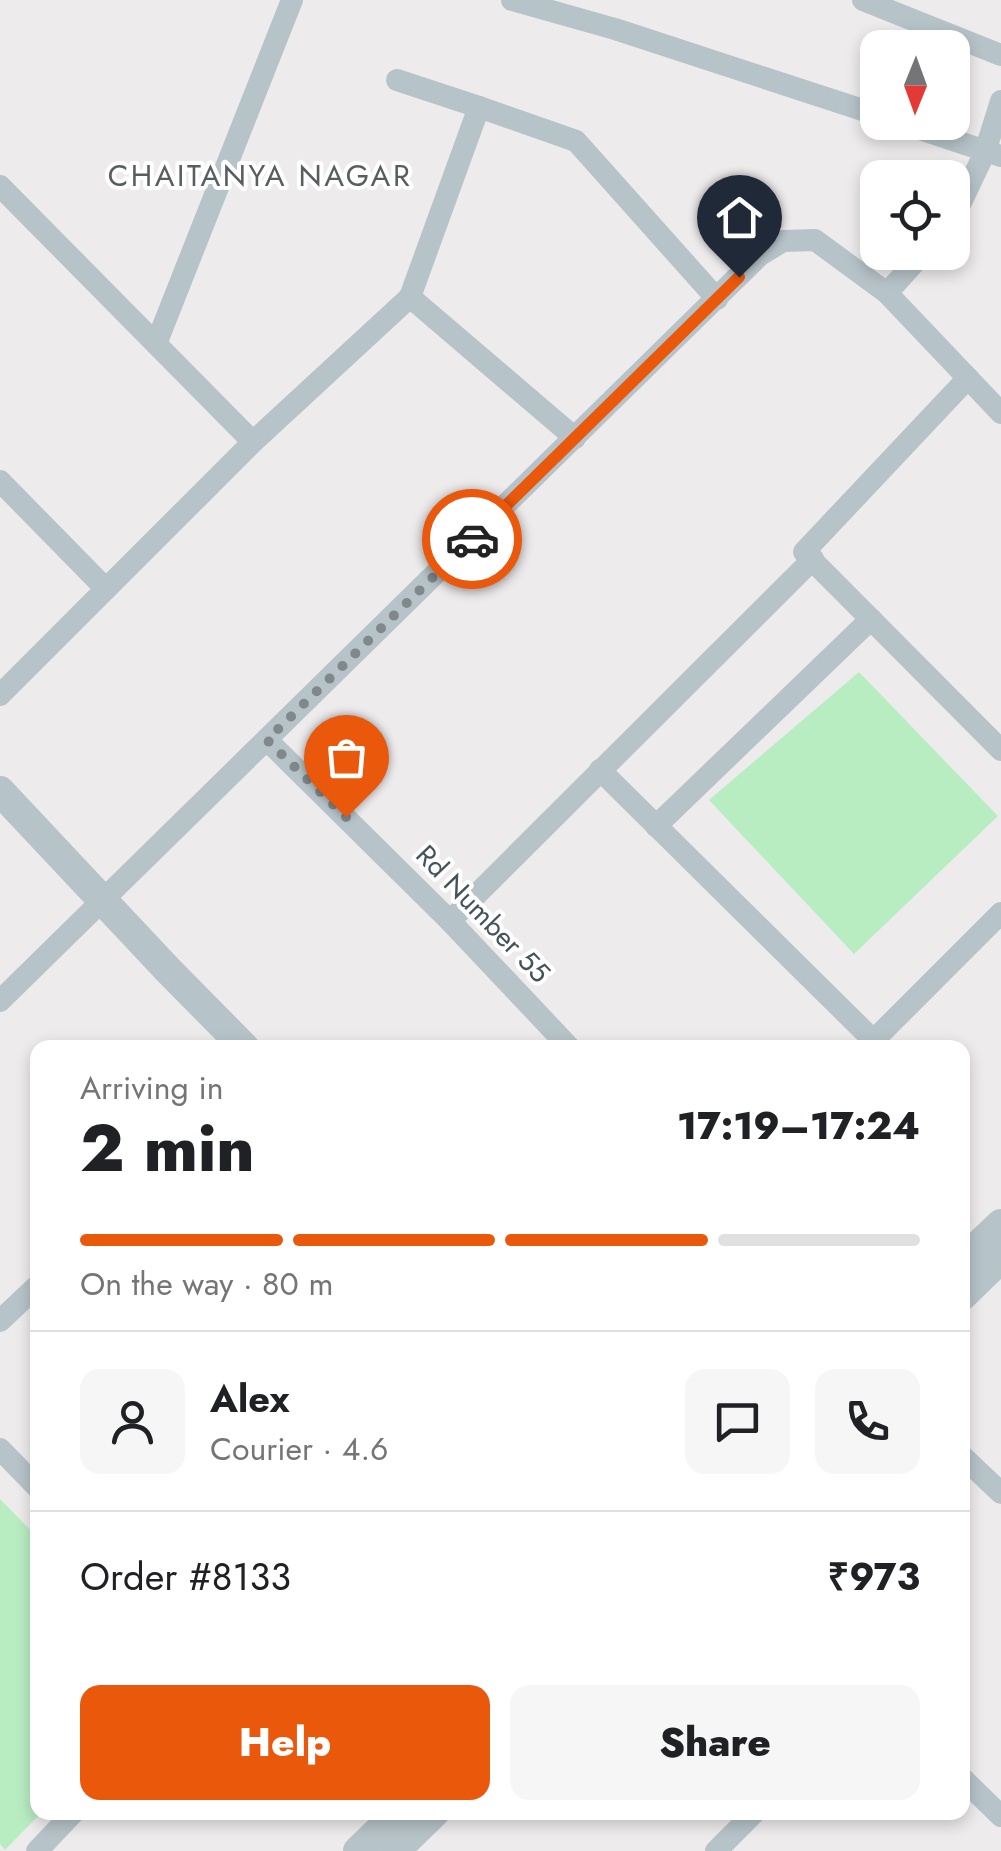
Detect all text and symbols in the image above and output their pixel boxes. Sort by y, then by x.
north arrow [860,30,970,140]
map controls [860,30,970,270]
district label: CHAITANYA NAGAR [108,154,412,197]
button: locate [860,160,970,270]
pin [697,175,782,278]
icon: home [712,190,767,245]
courier [422,489,522,589]
icon: car [445,512,500,567]
pin [304,715,389,818]
icon: bag [319,730,374,785]
street label: Rd Number 55 [406,836,560,992]
text: Arriving in [80,1065,224,1111]
text: 17:19–17:24 [677,1098,920,1153]
text: 2 min [80,1101,255,1195]
text: On the way · 80 m [80,1261,333,1307]
button: person [80,1369,185,1474]
button: chat [685,1369,790,1474]
button: phone [815,1369,920,1474]
text: Alex [210,1371,290,1426]
text: Courier · 4.6 [210,1426,388,1472]
text: Order #8133 [80,1549,291,1604]
text: ₹973 [827,1549,920,1604]
button: Help [80,1685,490,1800]
button: Share [510,1685,920,1800]

